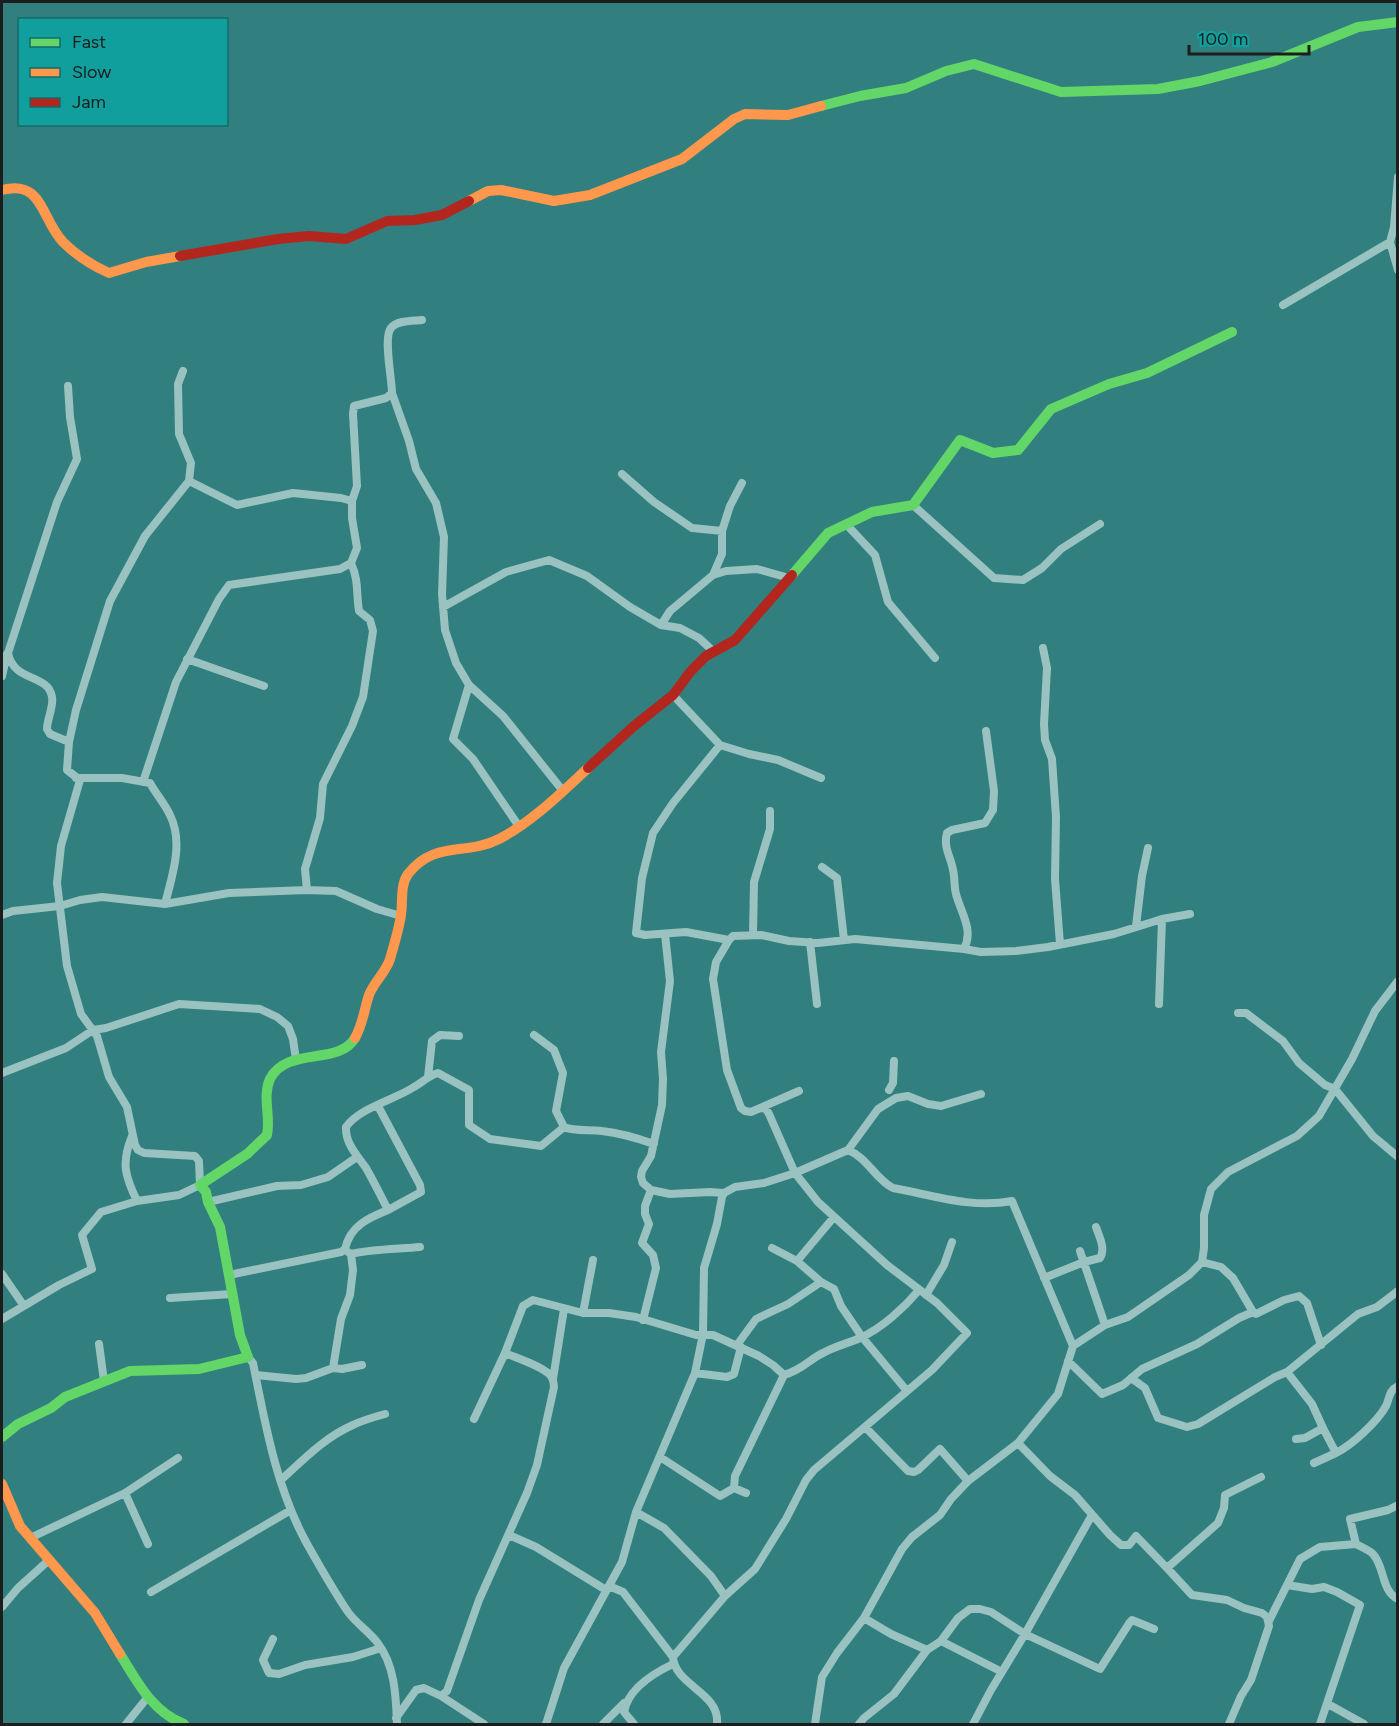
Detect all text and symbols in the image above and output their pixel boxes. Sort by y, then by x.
legend [18,18,228,126]
scale bar [1189,18,1309,56]
text: 100 m [1198,28,1248,50]
text: Fast [72,31,106,53]
text: Slow [72,61,111,83]
text: Jam [72,91,106,113]

